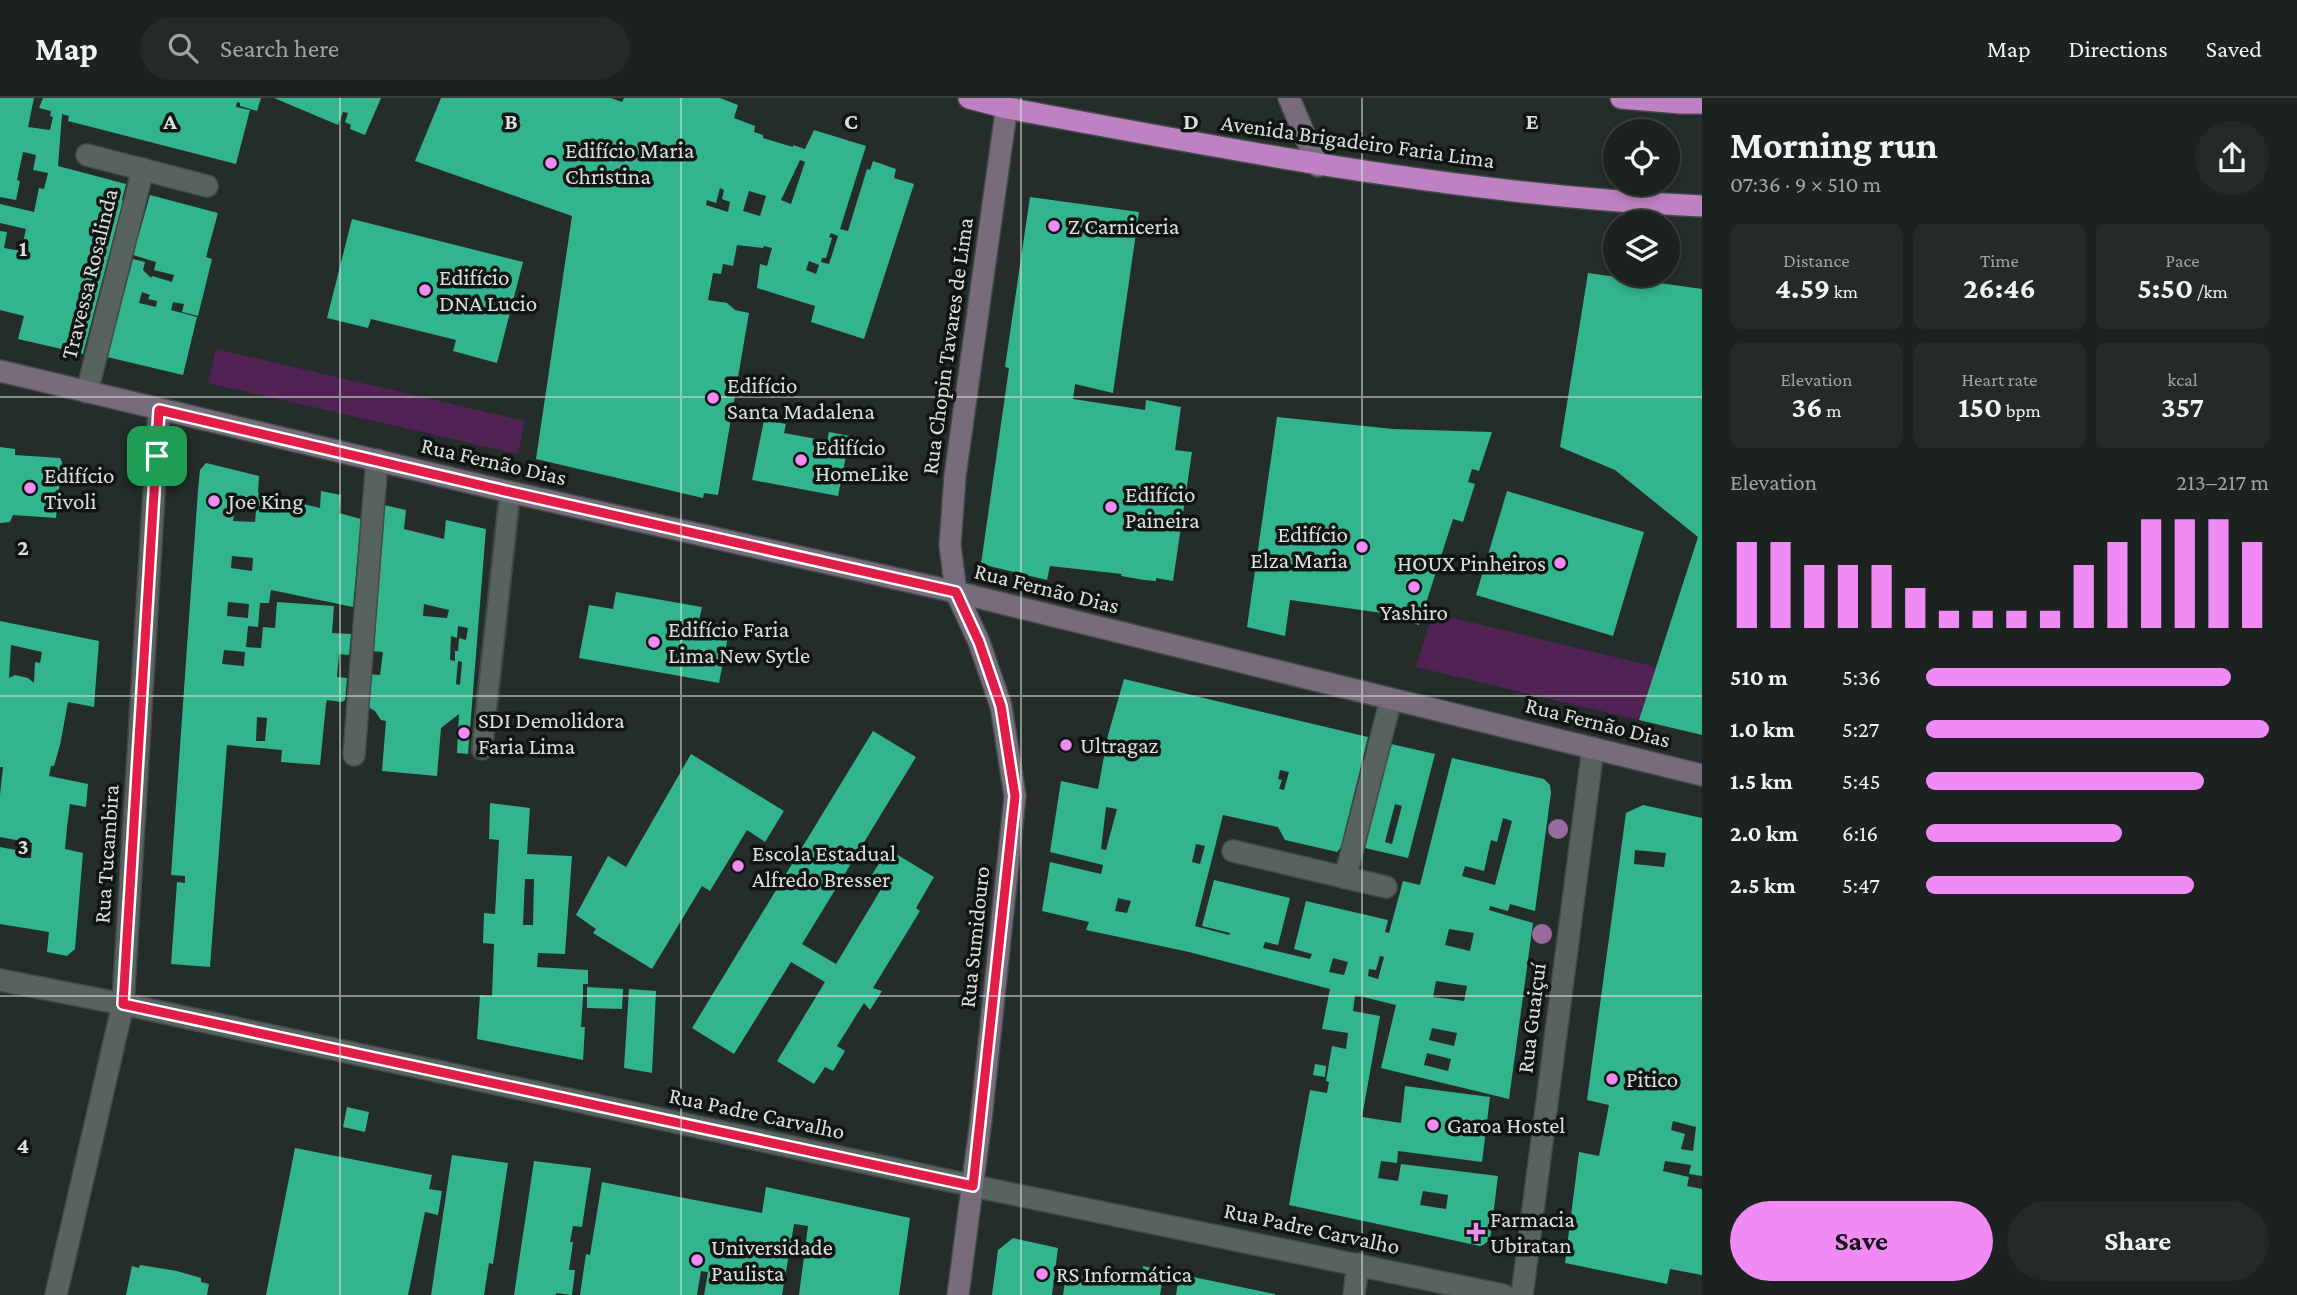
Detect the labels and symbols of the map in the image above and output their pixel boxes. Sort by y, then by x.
text: A [162,108,177,134]
text: B [504,108,518,134]
text: C [844,108,858,134]
text: D [1183,108,1199,134]
text: E [1525,108,1539,134]
street label: Avenida Brigadeiro Faria Lima [1220,109,1497,173]
place label: Edifício Maria Christina [565,137,695,189]
marker: Edifício Maria Christina [543,155,559,171]
street label: Travessa Rosalinda [55,186,123,362]
place label: Z Carniceria [1068,213,1180,239]
street label: Rua Chopin Tavares de Lima [916,215,978,476]
marker: Z Carniceria [1046,218,1062,234]
text: 1 [19,235,28,261]
place label: Edifício DNA Lucio [439,264,537,316]
marker: Edifício DNA Lucio [417,282,433,298]
place label: Edifício Santa Madalena [727,372,875,424]
marker: Edifício Santa Madalena [705,390,721,406]
pin [127,426,187,486]
street label: Rua Fernão Dias [419,432,569,490]
place label: Edifício HomeLike [815,434,909,486]
marker: Edifício HomeLike [793,452,809,468]
place label: Edifício Tivoli [44,462,114,514]
marker: Edifício Tivoli [22,480,38,496]
place label: Edifício Paineira [1125,481,1200,533]
place label: Joe King [226,488,303,514]
marker: Joe King [206,493,222,509]
marker: Edifício Paineira [1103,499,1119,515]
place label: Edifício Elza Maria [1250,521,1348,573]
text: 2 [17,534,29,560]
marker: Edifício Elza Maria [1354,539,1370,555]
place label: HOUX Pinheiros [1397,550,1546,576]
marker: HOUX Pinheiros [1552,555,1568,571]
street label: Rua Fernão Dias [972,557,1122,619]
marker: Yashiro [1406,579,1422,595]
place label: Yashiro [1380,599,1448,625]
place label: Edifício Faria Lima New Sytle [668,616,810,668]
marker: Edifício Faria Lima New Sytle [646,634,662,650]
street label: Rua Fernão Dias [1523,691,1673,753]
place label: SDI Demolidora Faria Lima [478,707,625,759]
marker: SDI Demolidora Faria Lima [456,725,472,741]
place label: Ultragaz [1080,732,1159,758]
marker: Ultragaz [1058,737,1074,753]
street label: Rua Tucambira [88,783,124,924]
text: 3 [17,833,29,859]
place label: Escola Estadual Alfredo Bresser [752,840,896,892]
marker: Escola Estadual Alfredo Bresser [730,858,746,874]
street label: Rua Sumidouro [954,865,994,1009]
street label: Rua Guaiçuí [1511,960,1551,1075]
place label: Pitico [1626,1066,1678,1092]
marker: Pitico [1604,1071,1620,1087]
street label: Rua Padre Carvalho [667,1082,847,1144]
place label: Garoa Hostel [1447,1112,1565,1138]
marker: Garoa Hostel [1425,1117,1441,1133]
text: 4 [17,1132,29,1158]
street label: Rua Padre Carvalho [1222,1197,1402,1259]
place label: Farmacia Ubiratan [1490,1206,1575,1258]
marker: Farmacia Ubiratan [1468,1224,1484,1240]
place label: Universidade Paulista [711,1234,833,1286]
marker: Universidade Paulista [689,1252,705,1268]
place label: RS Informática [1056,1261,1192,1287]
marker: RS Informática [1034,1266,1050,1282]

